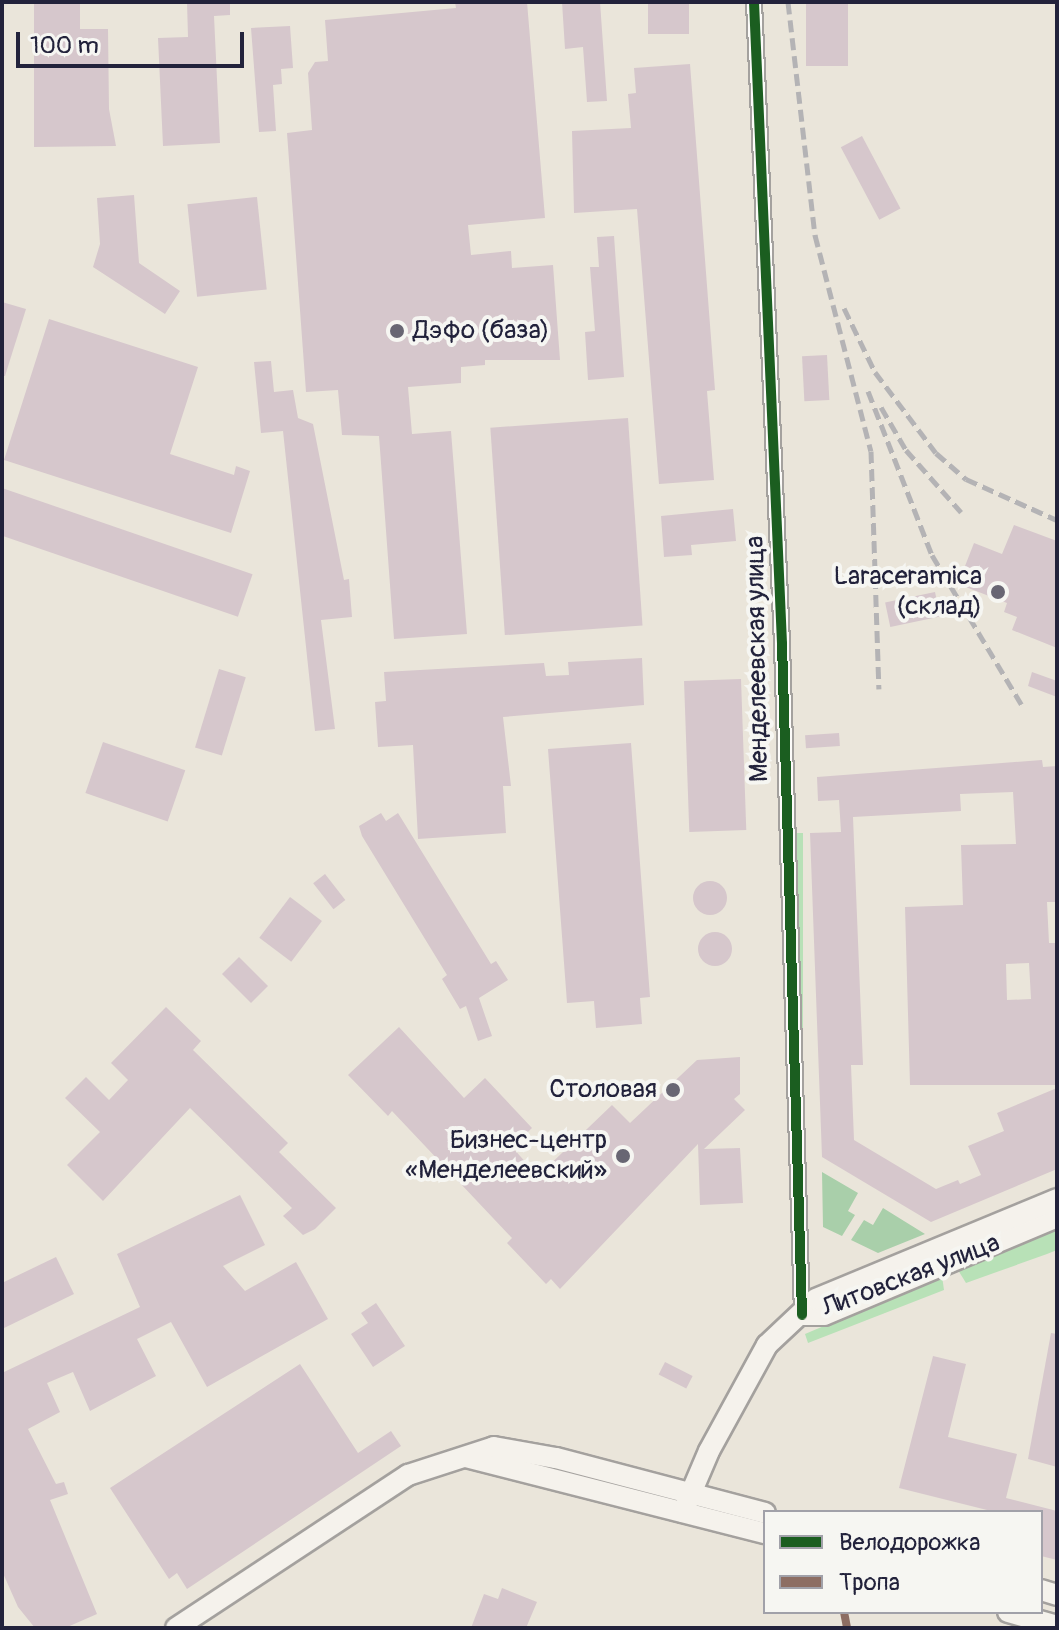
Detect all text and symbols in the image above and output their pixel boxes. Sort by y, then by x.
scale bar [20,16,248,66]
text: 100 m [30,31,99,60]
place label: Дэфо (база) [413,315,550,347]
marker: Дэфо (база) [388,322,406,340]
street label: Менделеевская улица [740,536,776,782]
place label: Laraceramica (склад) [833,561,982,622]
marker: Laraceramica (склад) [989,583,1007,601]
place label: Столовая [549,1074,657,1106]
marker: Столовая [664,1081,682,1099]
place label: Бизнес-центр «Менделеевский» [405,1125,607,1186]
marker: Бизнес-центр «Менделеевский» [614,1147,632,1165]
street label: Литовская улица [818,1228,1004,1324]
legend [763,1510,1043,1614]
text: Велодорожка [839,1528,980,1557]
text: Тропа [839,1568,900,1597]

